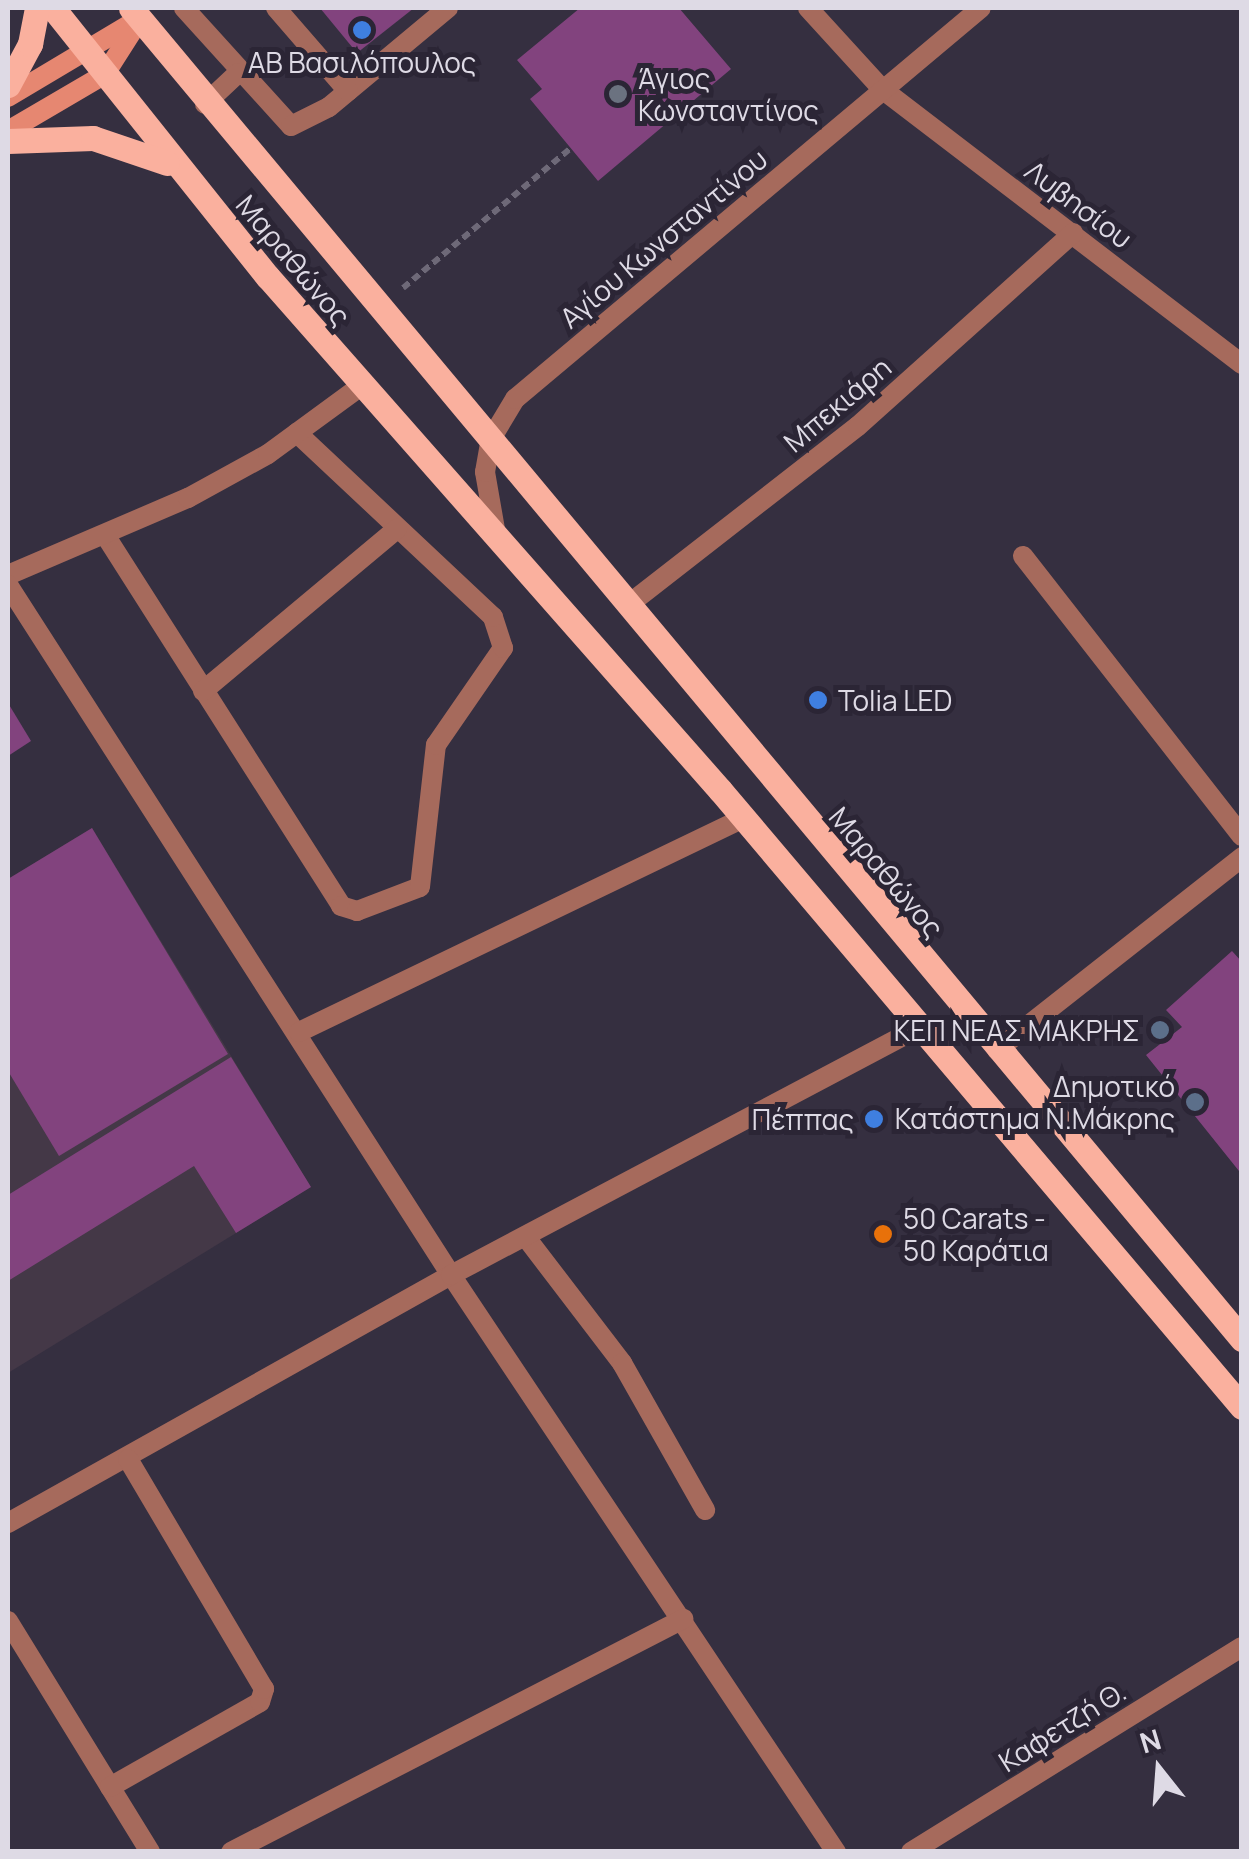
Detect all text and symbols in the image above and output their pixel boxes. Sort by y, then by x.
marker: ΑΒ Βασιλόπουλος [351,19,373,41]
place label: ΑΒ Βασιλόπουλος [248,45,476,79]
place label: Άγιος Κωνσταντίνος [638,61,819,127]
marker: Άγιος Κωνσταντίνος [607,83,629,105]
street label: Αγίου Κωνσταντίνου [553,142,773,334]
street label: Λυβησίου [1019,153,1139,255]
street label: Μαραθώνος [230,188,358,332]
street label: Μπεκιάρη [777,350,897,458]
place label: Tolia LED [838,683,952,717]
marker: Tolia LED [807,689,829,711]
street label: Μαραθώνος [823,800,951,944]
place label: ΚΕΠ ΝΕΑΣ ΜΑΚΡΗΣ [894,1013,1140,1047]
marker: ΚΕΠ ΝΕΑΣ ΜΑΚΡΗΣ [1149,1019,1171,1041]
place label: Δημοτικό Κατάστημα Ν.Μάκρης [895,1069,1175,1135]
marker: Δημοτικό Κατάστημα Ν.Μάκρης [1184,1091,1206,1113]
place label: Πέππας [752,1102,854,1136]
marker: Πέππας [863,1108,885,1130]
place label: 50 Carats - 50 Καράτια [903,1201,1049,1267]
marker: 50 Carats - 50 Καράτια [872,1223,894,1245]
street label: Καφετζή Θ. [992,1674,1132,1778]
north arrow [1109,1719,1209,1819]
text: N [1135,1719,1165,1761]

